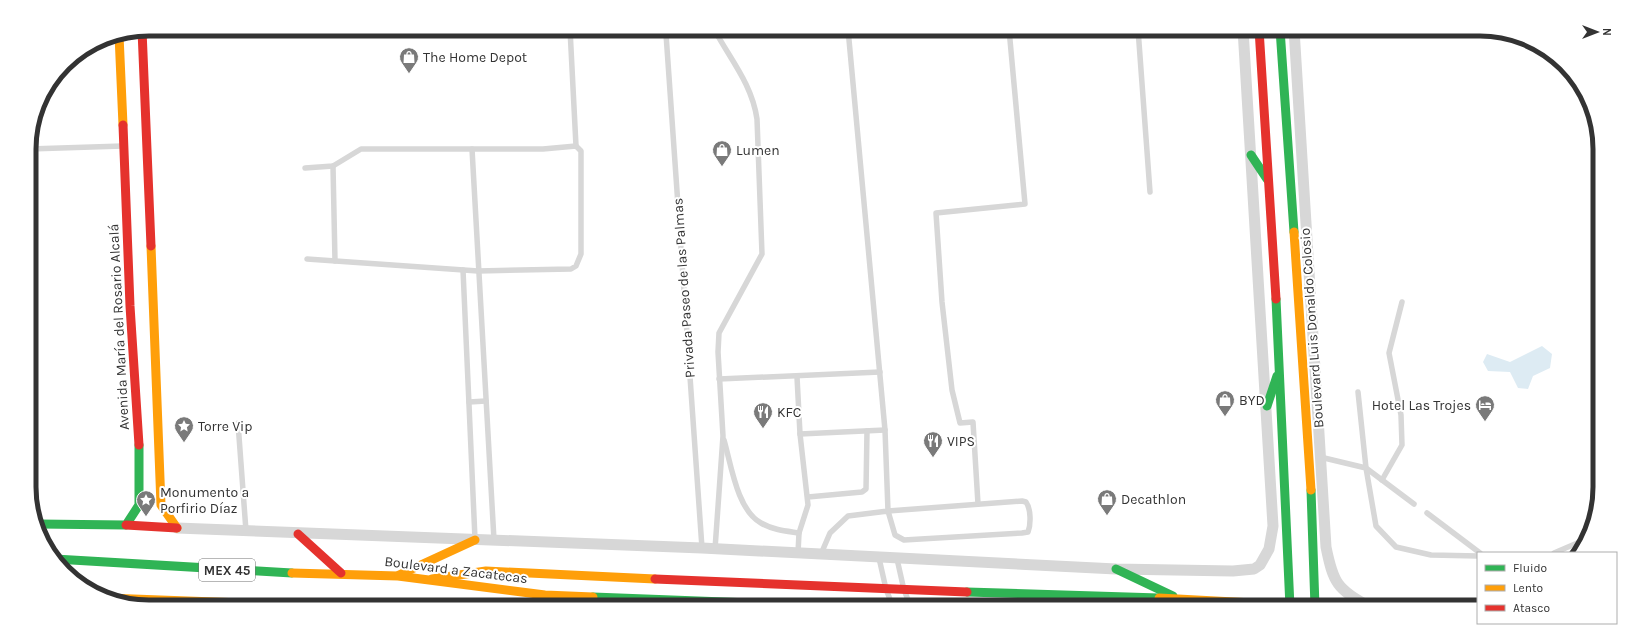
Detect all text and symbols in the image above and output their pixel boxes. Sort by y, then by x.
north arrow [1577,12,1617,52]
text: N [1600,28,1613,36]
shop icon: The Home Depot [398,46,420,74]
place label: The Home Depot [423,49,527,66]
shop icon: Lumen [711,139,733,167]
place label: Lumen [736,142,780,159]
street label: Privada Paseo de las Palmas [669,197,699,379]
street label: Avenida María del Rosario Alcalá [105,223,133,431]
street label: Boulevard Luis Donaldo Colosio [1297,227,1327,429]
shop icon: BYD [1214,389,1236,417]
place label: BYD [1239,392,1265,409]
hotel icon: Hotel Las Trojes [1474,394,1496,422]
place label: Hotel Las Trojes [1372,397,1471,414]
restaurant icon: KFC [752,401,774,429]
place label: KFC [777,404,801,421]
place icon: Torre Vip [173,415,195,443]
place label: Torre Vip [198,418,252,435]
restaurant icon: VIPS [922,430,944,458]
place label: VIPS [947,433,975,450]
place label: Monumento a Porfirio Díaz [160,484,249,517]
shop icon: Decathlon [1096,488,1118,516]
place icon: Monumento a Porfirio Díaz [135,489,157,517]
place label: Decathlon [1121,491,1186,508]
legend [1477,552,1617,624]
street label: Boulevard a Zacatecas [383,553,529,587]
road number: MEX 45 [199,559,255,581]
text: Fluido [1513,561,1547,575]
text: Lento [1513,581,1543,595]
text: Atasco [1513,601,1550,615]

